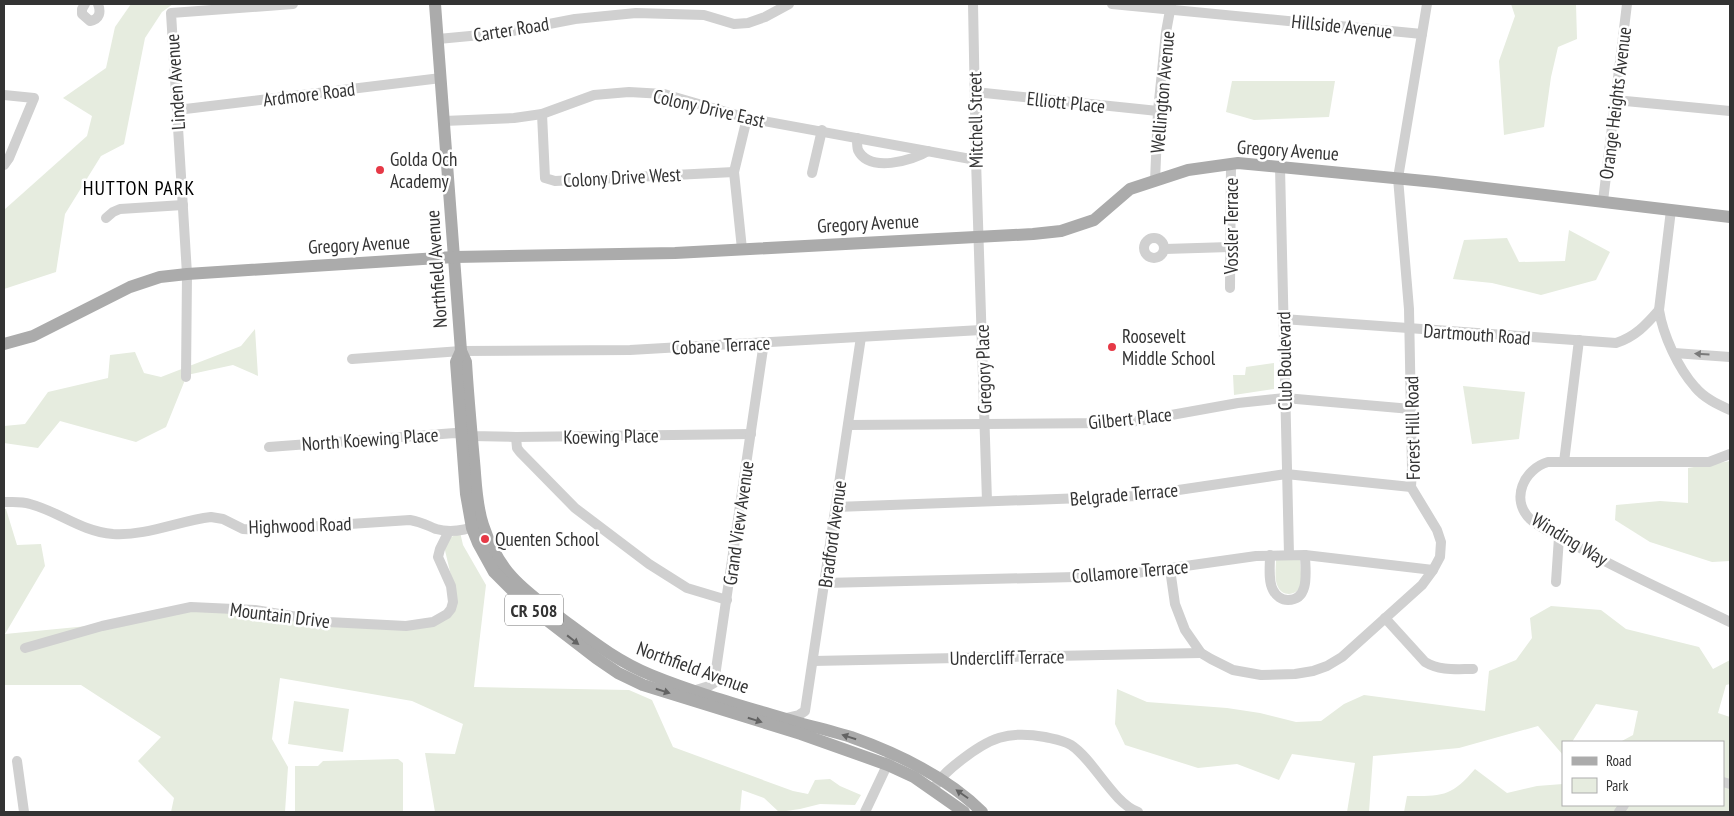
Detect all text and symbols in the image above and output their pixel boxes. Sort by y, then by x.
street label: Hillside Avenue [1290,9,1394,43]
street label: Carter Road [471,11,551,47]
street label: Orange Heights Avenue [1594,25,1636,181]
street label: Wellington Avenue [1145,30,1179,154]
street label: Linden Avenue [160,33,190,131]
street label: Mitchell Street [962,71,988,168]
street label: Ardmore Road [262,76,356,112]
street label: Colony Drive East [651,83,768,133]
street label: Elliott Place [1026,86,1107,118]
street label: Gregory Avenue [1236,134,1340,166]
place label: Golda Och Academy [390,147,457,193]
street label: Colony Drive West [563,162,682,192]
marker: Golda Och Academy [374,164,386,176]
district label: HUTTON PARK [83,175,195,201]
street label: Vossler Terrace [1219,178,1243,275]
street label: Gregory Avenue [816,208,920,238]
street label: Northfield Avenue [420,209,452,329]
street label: Gregory Avenue [307,229,411,259]
street label: Club Boulevard [1271,311,1297,411]
street label: Dartmouth Road [1423,318,1531,350]
street label: Gregory Place [969,324,997,414]
place label: Roosevelt Middle School [1122,324,1216,370]
street label: Cobane Terrace [671,330,771,360]
marker: Roosevelt Middle School [1106,341,1118,353]
one-way arrow [1694,350,1710,358]
street label: Forest Hill Road [1399,376,1425,480]
street label: Gilbert Place [1087,402,1173,434]
street label: North Koewing Place [301,422,439,456]
street label: Koewing Place [563,423,659,449]
street label: Grand View Avenue [717,459,759,587]
street label: Belgrade Terrace [1069,477,1179,511]
street label: Bradford Avenue [813,479,851,589]
street label: Winding Way [1528,507,1613,572]
street label: Highwood Road [248,511,352,539]
place label: Quenten School [495,527,600,551]
marker: Quenten School [479,533,491,545]
street label: Collamore Terrace [1071,554,1189,588]
road number: CR 508 [505,594,563,626]
street label: Mountain Drive [229,597,332,633]
one-way arrow [566,635,580,645]
street label: Northfield Avenue [633,636,753,699]
street label: Undercliff Terrace [949,644,1065,670]
one-way arrow [655,688,670,696]
one-way arrow [748,717,763,724]
one-way arrow [841,733,856,740]
legend [1562,741,1724,806]
text: Road [1606,751,1632,770]
text: Park [1606,776,1628,795]
one-way arrow [955,789,968,799]

